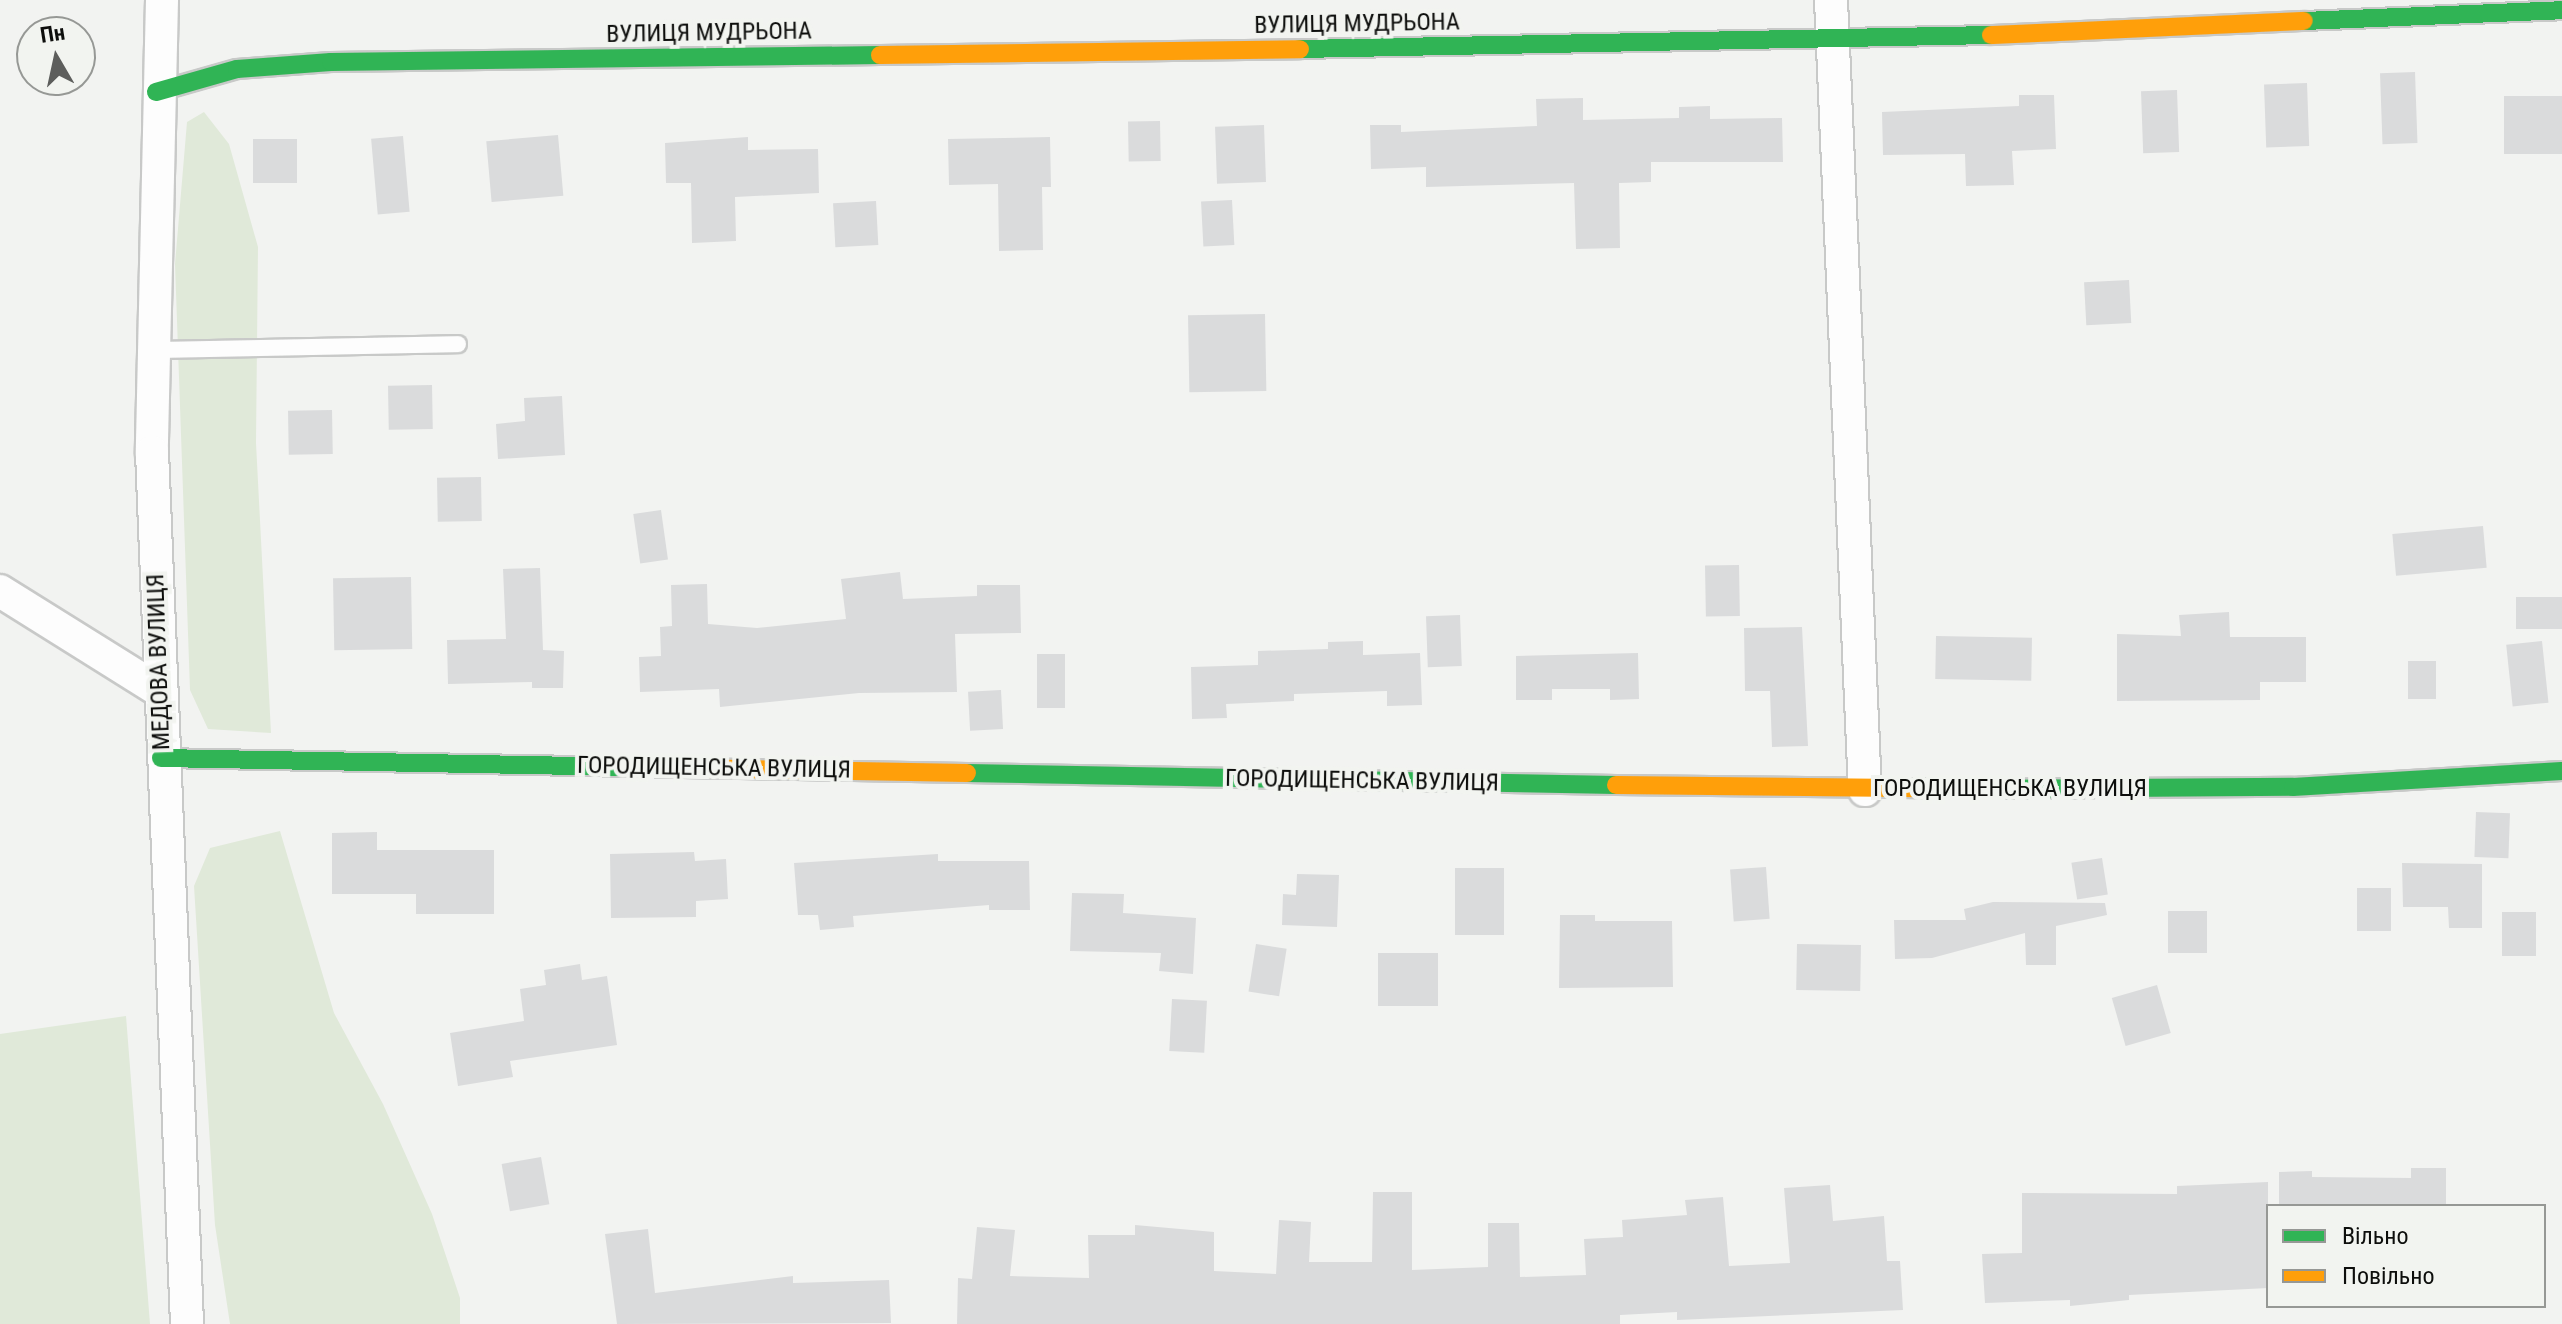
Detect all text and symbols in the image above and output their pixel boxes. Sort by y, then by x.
street label: ВУЛИЦЯ МУДРЬОНА [1254,8,1460,40]
north arrow [16,16,96,96]
street label: ВУЛИЦЯ МУДРЬОНА [606,17,812,49]
text: Пн [38,20,67,48]
street label: МЕДОВА ВУЛИЦЯ [142,573,176,751]
street label: ГОРОДИЩЕНСЬКА ВУЛИЦЯ [577,751,851,785]
street label: ГОРОДИЩЕНСЬКА ВУЛИЦЯ [1225,764,1499,798]
street label: ГОРОДИЩЕНСЬКА ВУЛИЦЯ [1873,775,2147,803]
legend [2266,1204,2546,1308]
text: Вільно [2342,1222,2409,1250]
text: Повільно [2342,1262,2435,1290]

